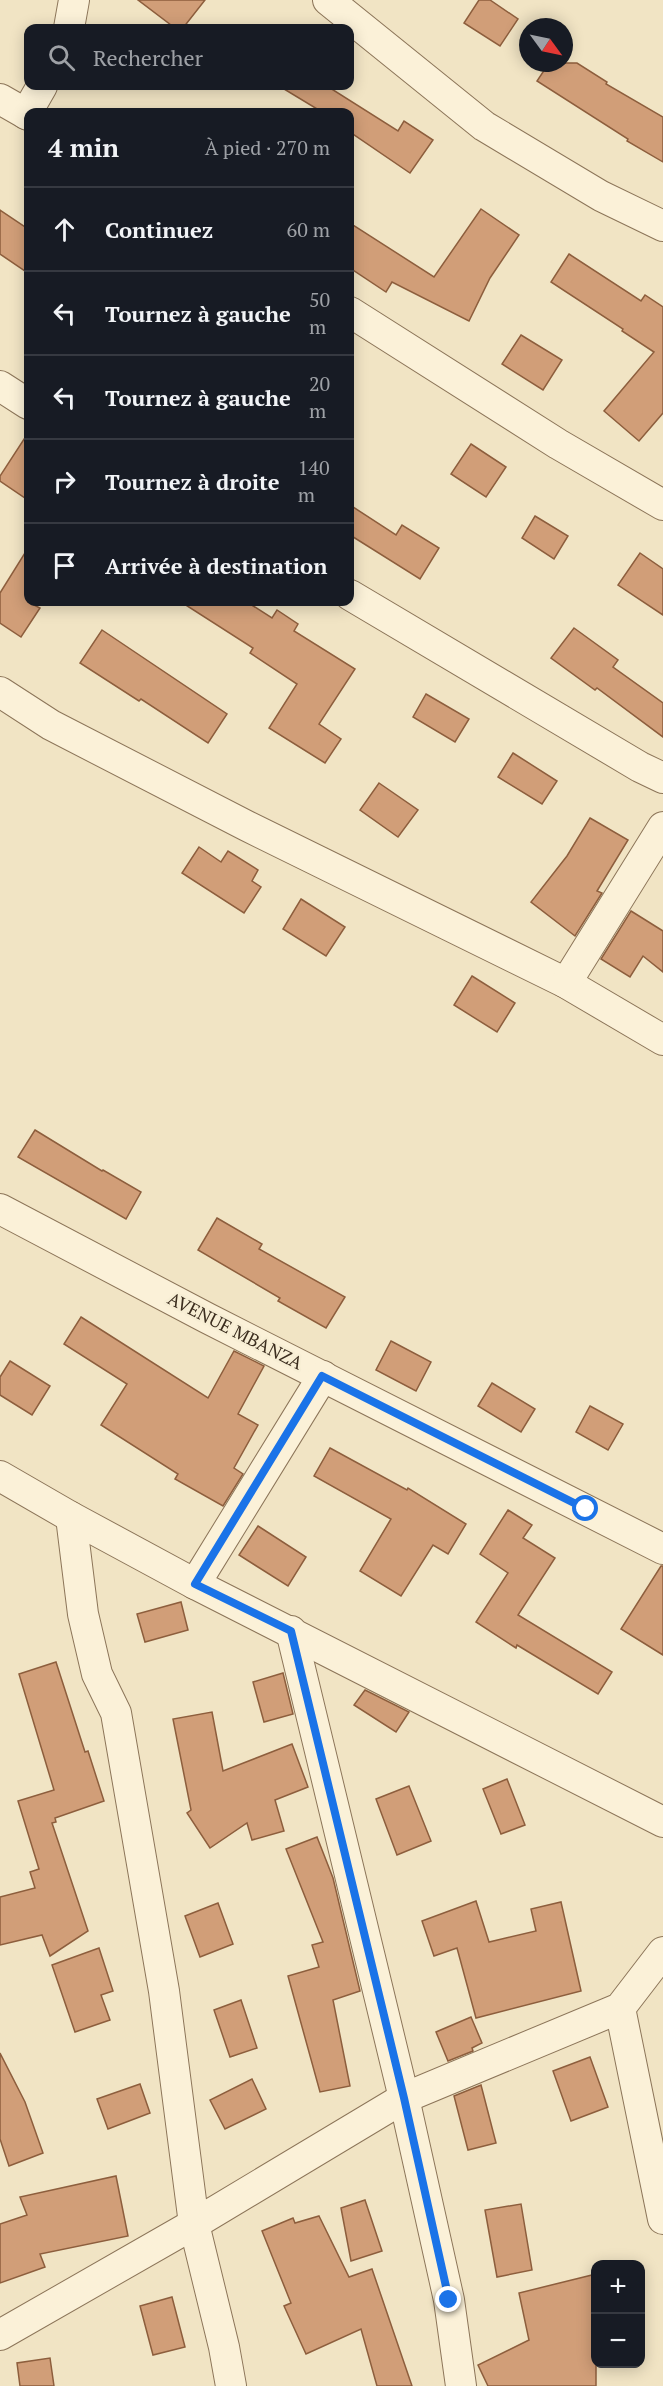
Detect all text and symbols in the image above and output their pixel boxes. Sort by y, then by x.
north arrow [519,18,573,72]
search box [24,24,354,90]
icon: search [45,41,78,74]
text: Rechercher [93,43,203,72]
text: 4 min [48,130,119,164]
text: À pied · 270 m [205,134,330,161]
icon: ahead [48,213,81,246]
text: Continuez [105,215,213,244]
text: 60 m [287,216,330,243]
text: 50 m [309,286,330,340]
icon: left [48,297,81,330]
text: Tournez à gauche [105,299,291,328]
text: 20 m [309,370,330,424]
icon: left [48,381,81,414]
text: Tournez à gauche [105,383,291,412]
text: 140 m [298,454,330,508]
icon: right [48,465,81,498]
text: Tournez à droite [105,467,280,496]
icon: arrive [48,549,81,582]
text: Arrivée à destination [105,551,327,580]
street label: AVENUE MBANZA [164,1286,308,1375]
route start [572,1495,598,1521]
map controls [591,2260,645,2368]
button: + [591,2260,645,2314]
route end [435,2286,461,2312]
button: − [591,2314,645,2368]

